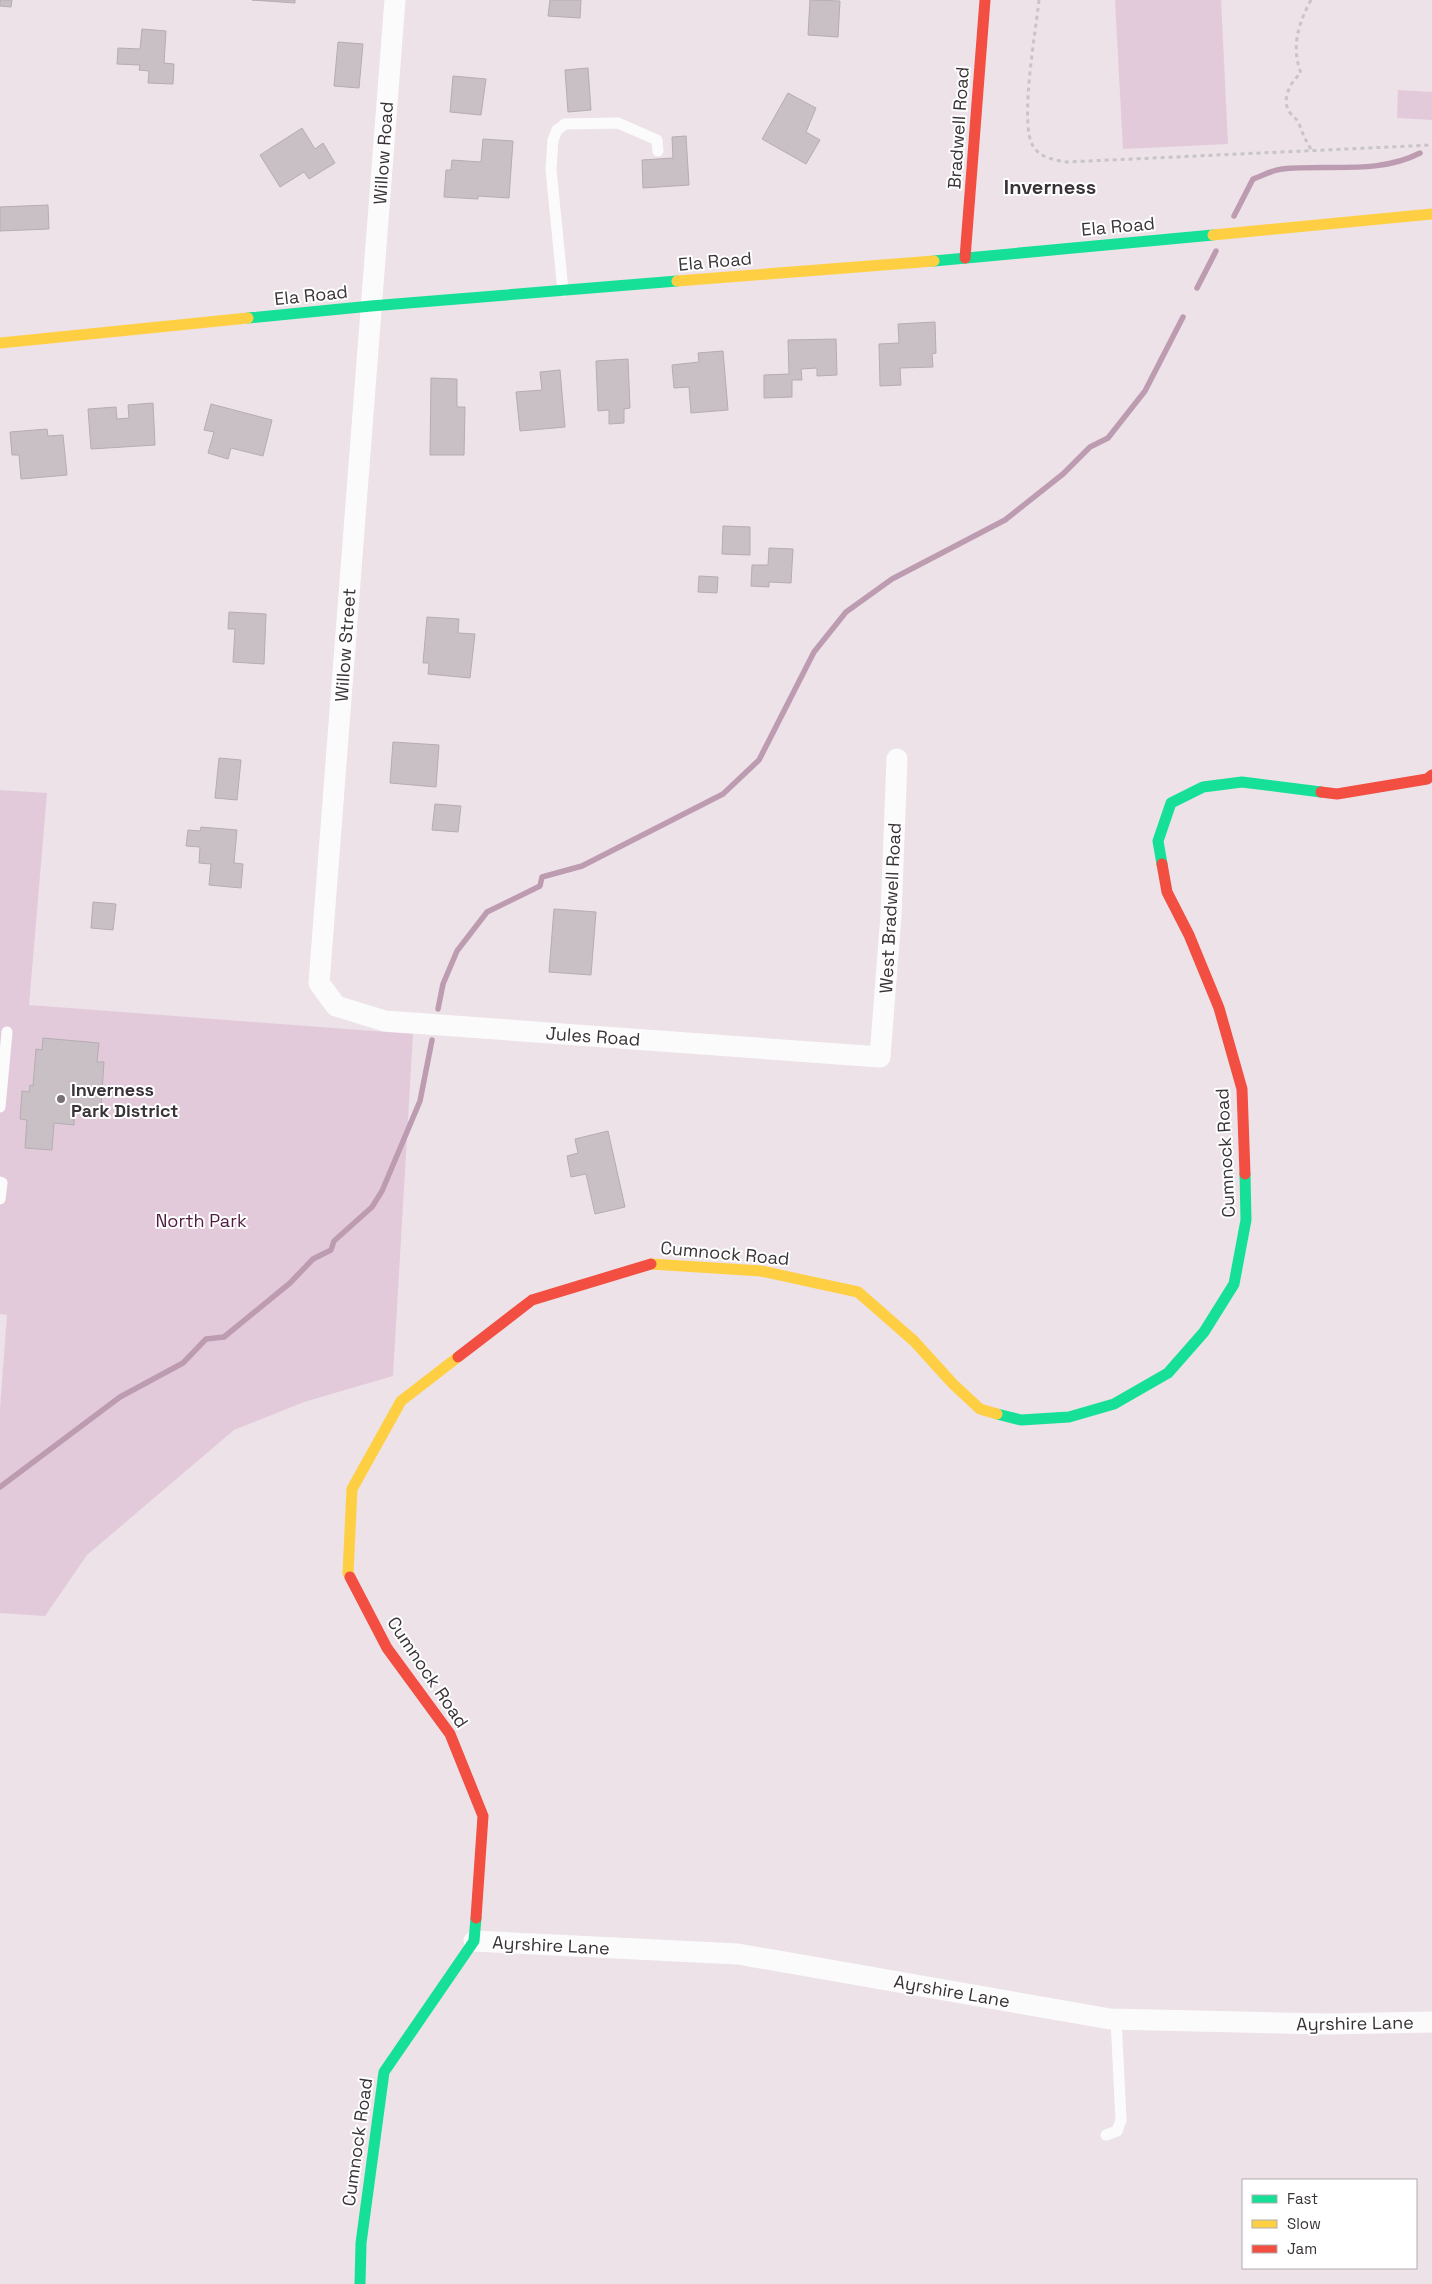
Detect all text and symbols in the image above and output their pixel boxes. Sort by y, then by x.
street label: Bradwell Road [942,66,974,190]
street label: Willow Road [368,101,398,205]
district label: Inverness [1004,174,1096,200]
street label: Ela Road [1080,211,1156,241]
street label: Ela Road [677,246,753,276]
street label: Ela Road [273,280,349,310]
street label: Willow Street [330,587,360,703]
street label: West Bradwell Road [874,822,906,994]
street label: Jules Road [545,1021,641,1051]
place label: Inverness Park District [71,1078,179,1122]
street label: Cumnock Road [1210,1088,1240,1218]
marker: Inverness Park District [55,1093,67,1105]
park label: North Park [155,1209,247,1232]
street label: Cumnock Road [660,1236,790,1270]
street label: Cumnock Road [382,1612,474,1732]
street label: Ayrshire Lane [492,1930,610,1960]
street label: Ayrshire Lane [892,1969,1012,2013]
street label: Ayrshire Lane [1296,2010,1414,2036]
street label: Cumnock Road [337,2076,377,2208]
legend [1242,2179,1417,2269]
text: Fast [1287,2189,1318,2208]
text: Slow [1287,2214,1321,2233]
text: Jam [1287,2239,1317,2258]

